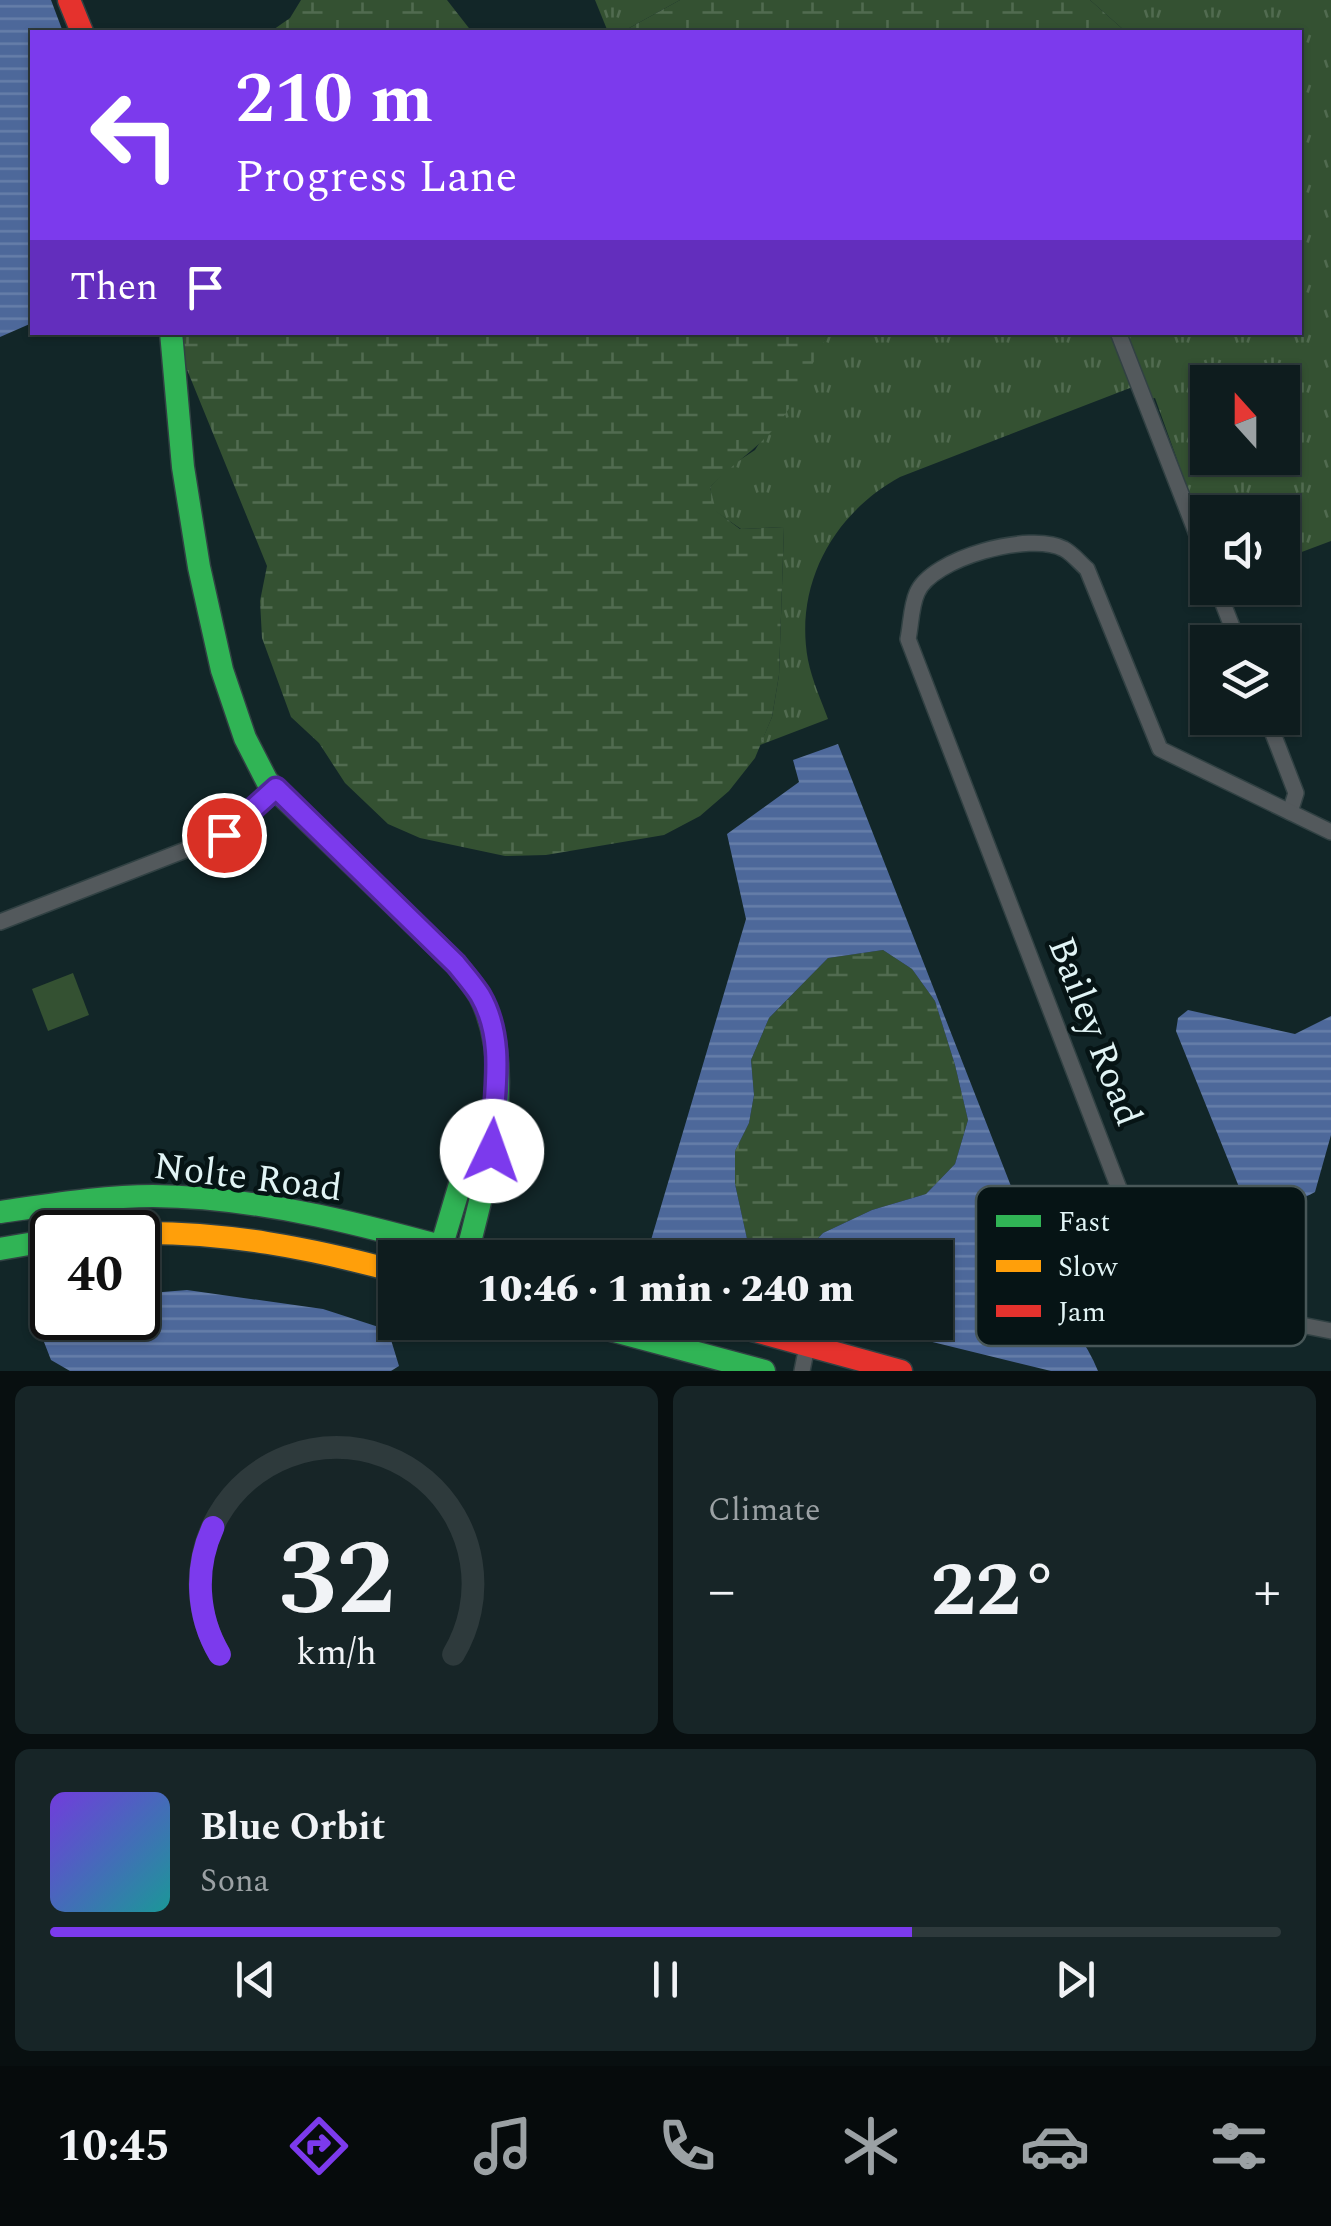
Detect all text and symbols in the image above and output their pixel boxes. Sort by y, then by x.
text: 210 m [235,47,433,153]
icon: left [70,70,200,200]
text: Progress Lane [235,143,517,212]
text: Then [70,259,158,317]
icon: arrive [178,260,233,315]
north arrow [1190,365,1300,475]
map controls [1190,365,1300,735]
button: sound [1190,495,1300,605]
button: layers [1190,625,1300,735]
pin [182,793,267,878]
icon: arrive [197,808,252,863]
street label: Bailey Road [1032,929,1157,1135]
position arrow [440,1099,544,1203]
street label: Nolte Road [150,1138,345,1218]
legend [976,1186,1306,1346]
text: Fast [1058,1201,1110,1244]
speed limit sign: 40 [30,1210,160,1340]
text: Slow [1058,1246,1118,1289]
text: 10:46 · 1 min · 240 m [477,1261,854,1319]
text: Jam [1058,1291,1106,1334]
text: Climate [708,1486,820,1535]
text: 32 [278,1502,395,1660]
text: 22° [931,1535,1058,1649]
text: − [708,1550,736,1633]
text: + [1253,1550,1281,1633]
text: km/h [296,1626,377,1681]
text: Blue Orbit [200,1799,385,1857]
text: Sona [200,1857,269,1906]
icon: previous [228,1952,283,2007]
icon: pause [638,1952,693,2007]
icon: next [1048,1952,1103,2007]
icon: directions [284,2111,354,2181]
icon: music [468,2111,538,2181]
icon: phone [652,2111,722,2181]
icon: climate [836,2111,906,2181]
icon: car [1020,2111,1090,2181]
icon: filters [1204,2111,1274,2181]
text: 10:45 [57,2112,170,2181]

